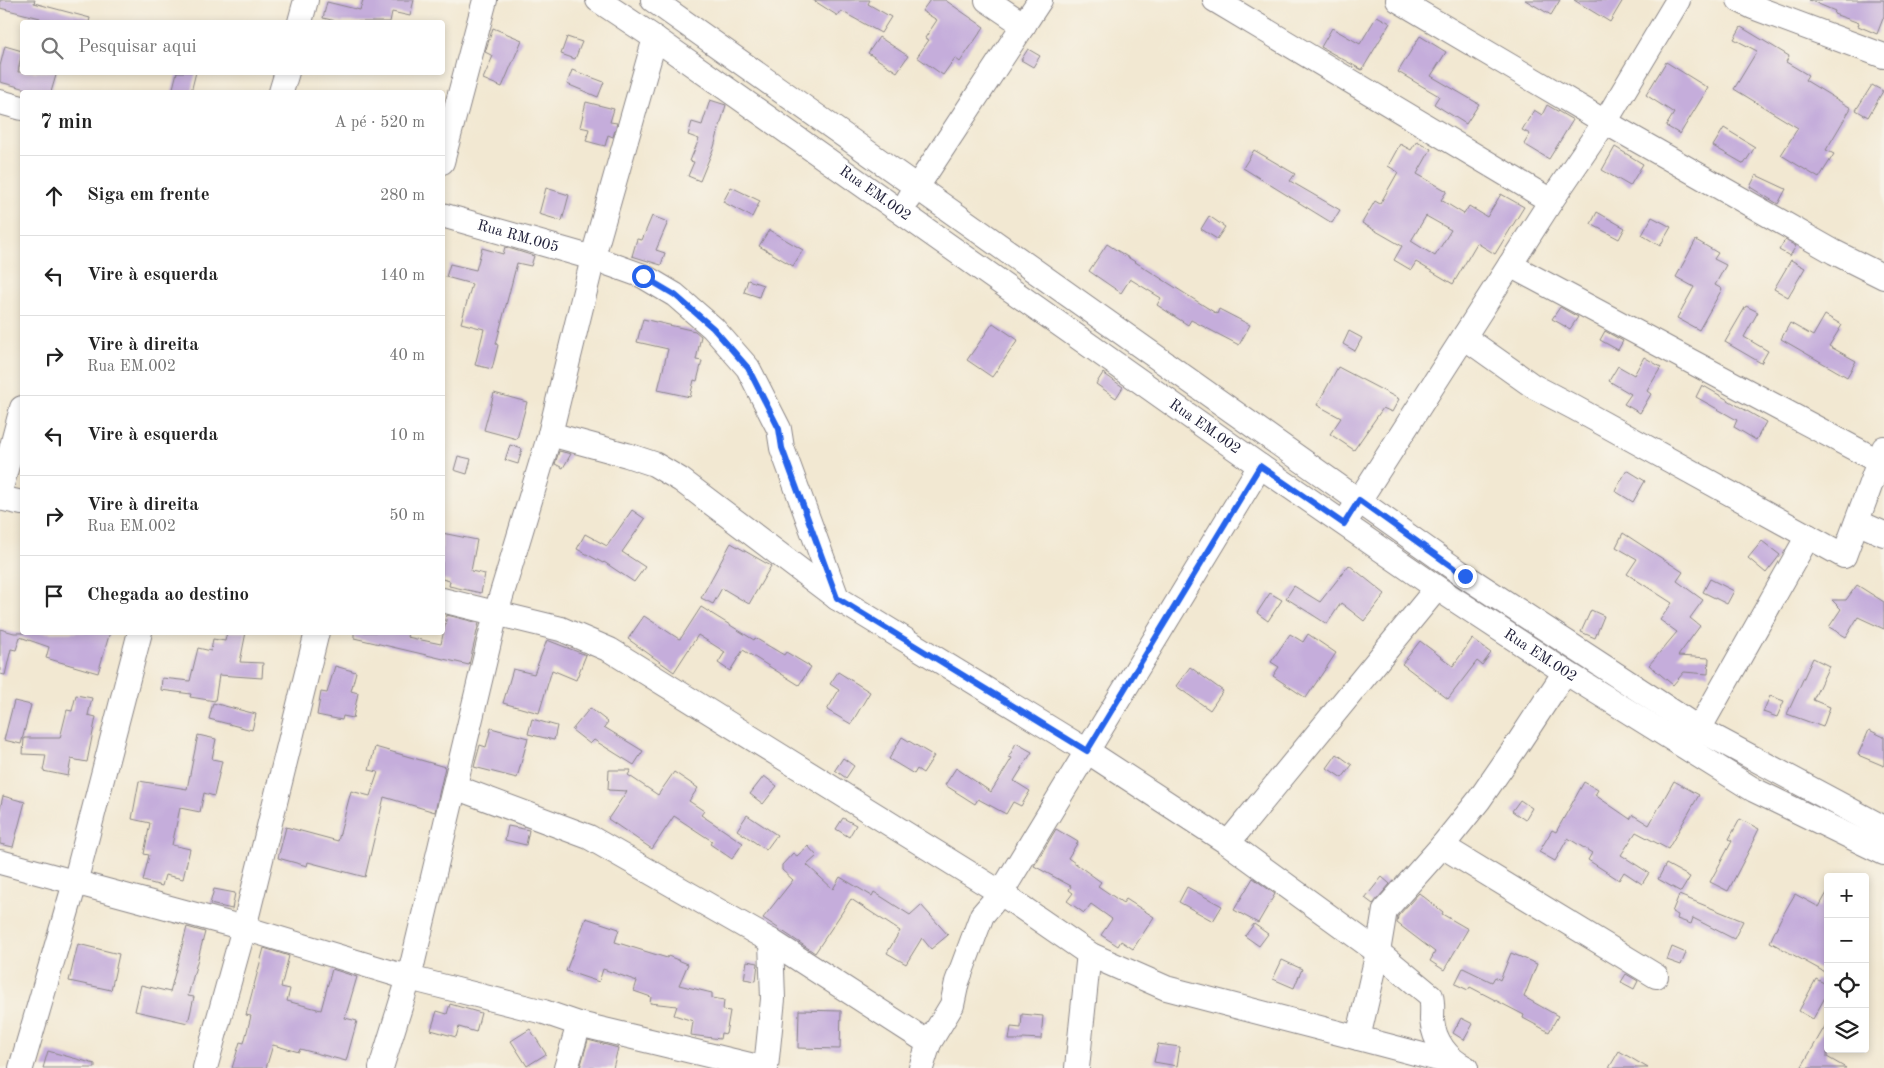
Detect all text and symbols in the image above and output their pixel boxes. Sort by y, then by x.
search box [20,20,445,75]
icon: search [38,34,66,62]
text: Pesquisar aqui [78,38,197,57]
text: 7 min [40,112,93,133]
text: A pé · 520 m [334,115,425,131]
street label: Rua EM.002 [837,163,913,224]
icon: ahead [40,182,68,210]
text: Siga em frente [87,186,210,205]
text: 280 m [380,188,425,204]
street label: Rua RM.005 [476,218,560,255]
icon: left [40,262,68,290]
route start [632,265,655,288]
text: Vire à esquerda [87,266,218,285]
text: 140 m [380,268,425,284]
text: Vire à direita [87,336,199,355]
icon: right [40,342,68,370]
text: 40 m [389,348,425,364]
text: Rua EM.002 [87,359,176,375]
street label: Rua EM.002 [1166,397,1243,457]
icon: left [40,422,68,450]
text: Vire à esquerda [87,426,218,445]
text: 10 m [389,428,425,444]
text: Vire à direita [87,496,199,515]
icon: right [40,502,68,530]
text: 50 m [389,508,425,524]
text: Rua EM.002 [87,519,176,535]
route end [1454,565,1477,588]
icon: arrive [40,582,68,610]
text: Chegada ao destino [87,586,249,605]
street label: Rua EM.002 [1501,627,1579,685]
map controls [1824,873,1869,1053]
button: + [1824,873,1869,918]
button: − [1824,918,1869,963]
button: locate [1824,963,1869,1008]
button: layers [1824,1008,1869,1053]

